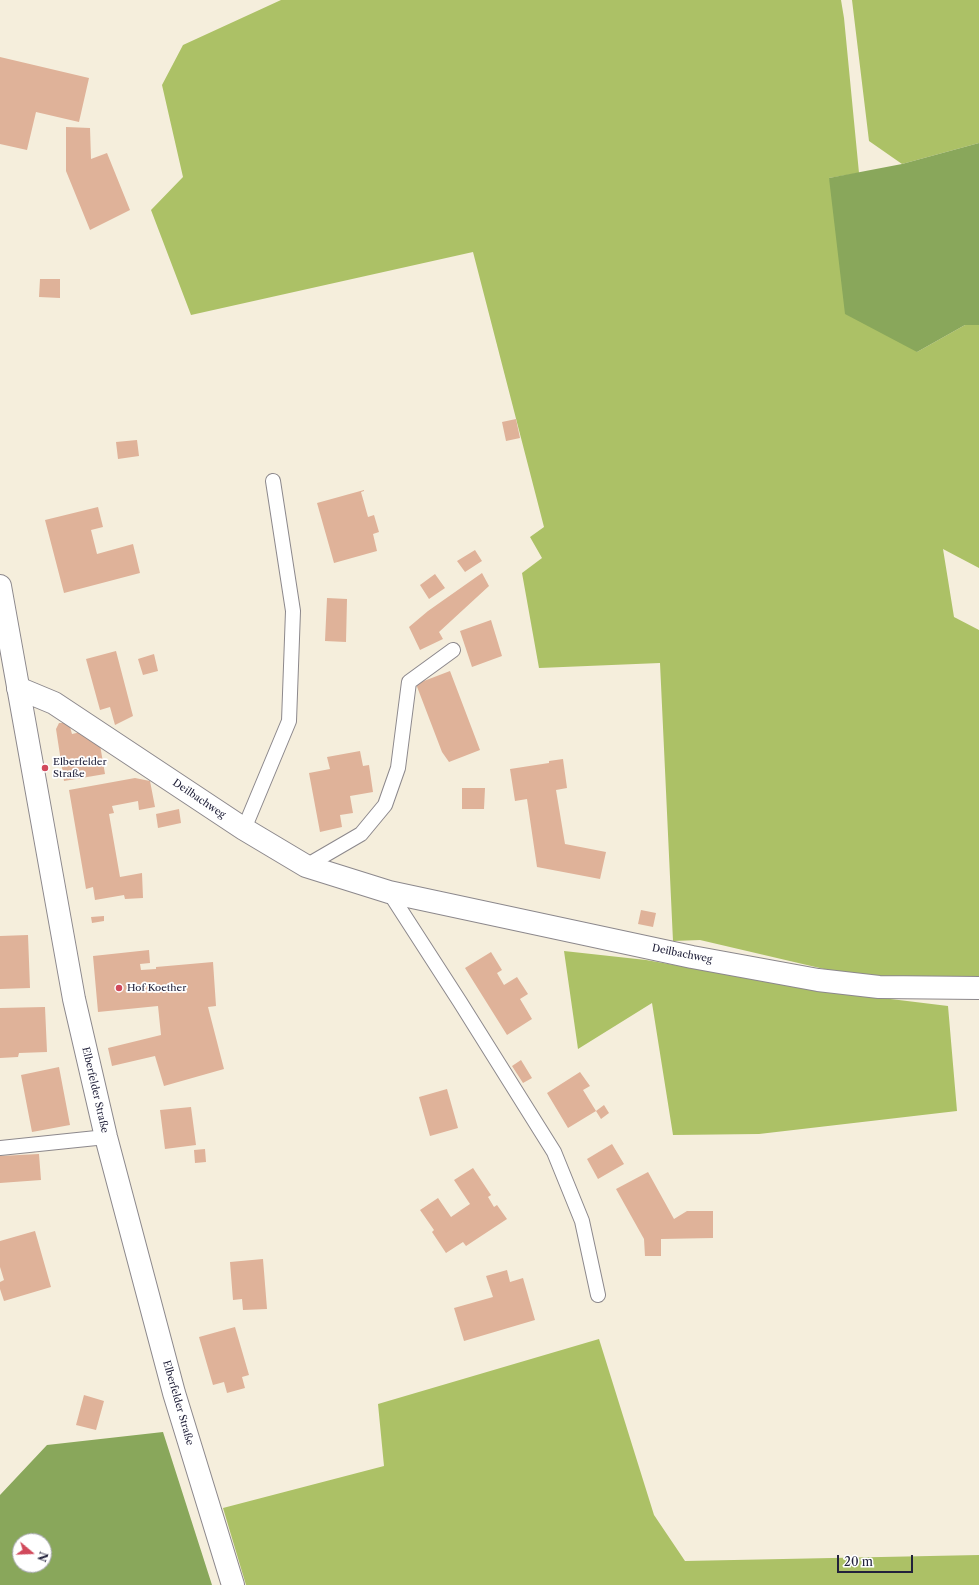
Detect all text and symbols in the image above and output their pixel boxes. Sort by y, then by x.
place label: Elberfelder Straße [53,756,107,780]
marker: Elberfelder Straße [40,763,50,773]
street label: Deilbachweg [170,777,228,821]
street label: Deilbachweg [651,942,713,966]
place label: Hof Koether [127,982,186,994]
marker: Hof Koether [114,983,124,993]
street label: Elberfelder Straße [79,1046,111,1134]
street label: Elberfelder Straße [160,1359,196,1447]
north arrow [12,1533,52,1573]
scale bar [839,1547,915,1573]
text: N [34,1550,51,1563]
text: 20 m [844,1554,873,1569]

